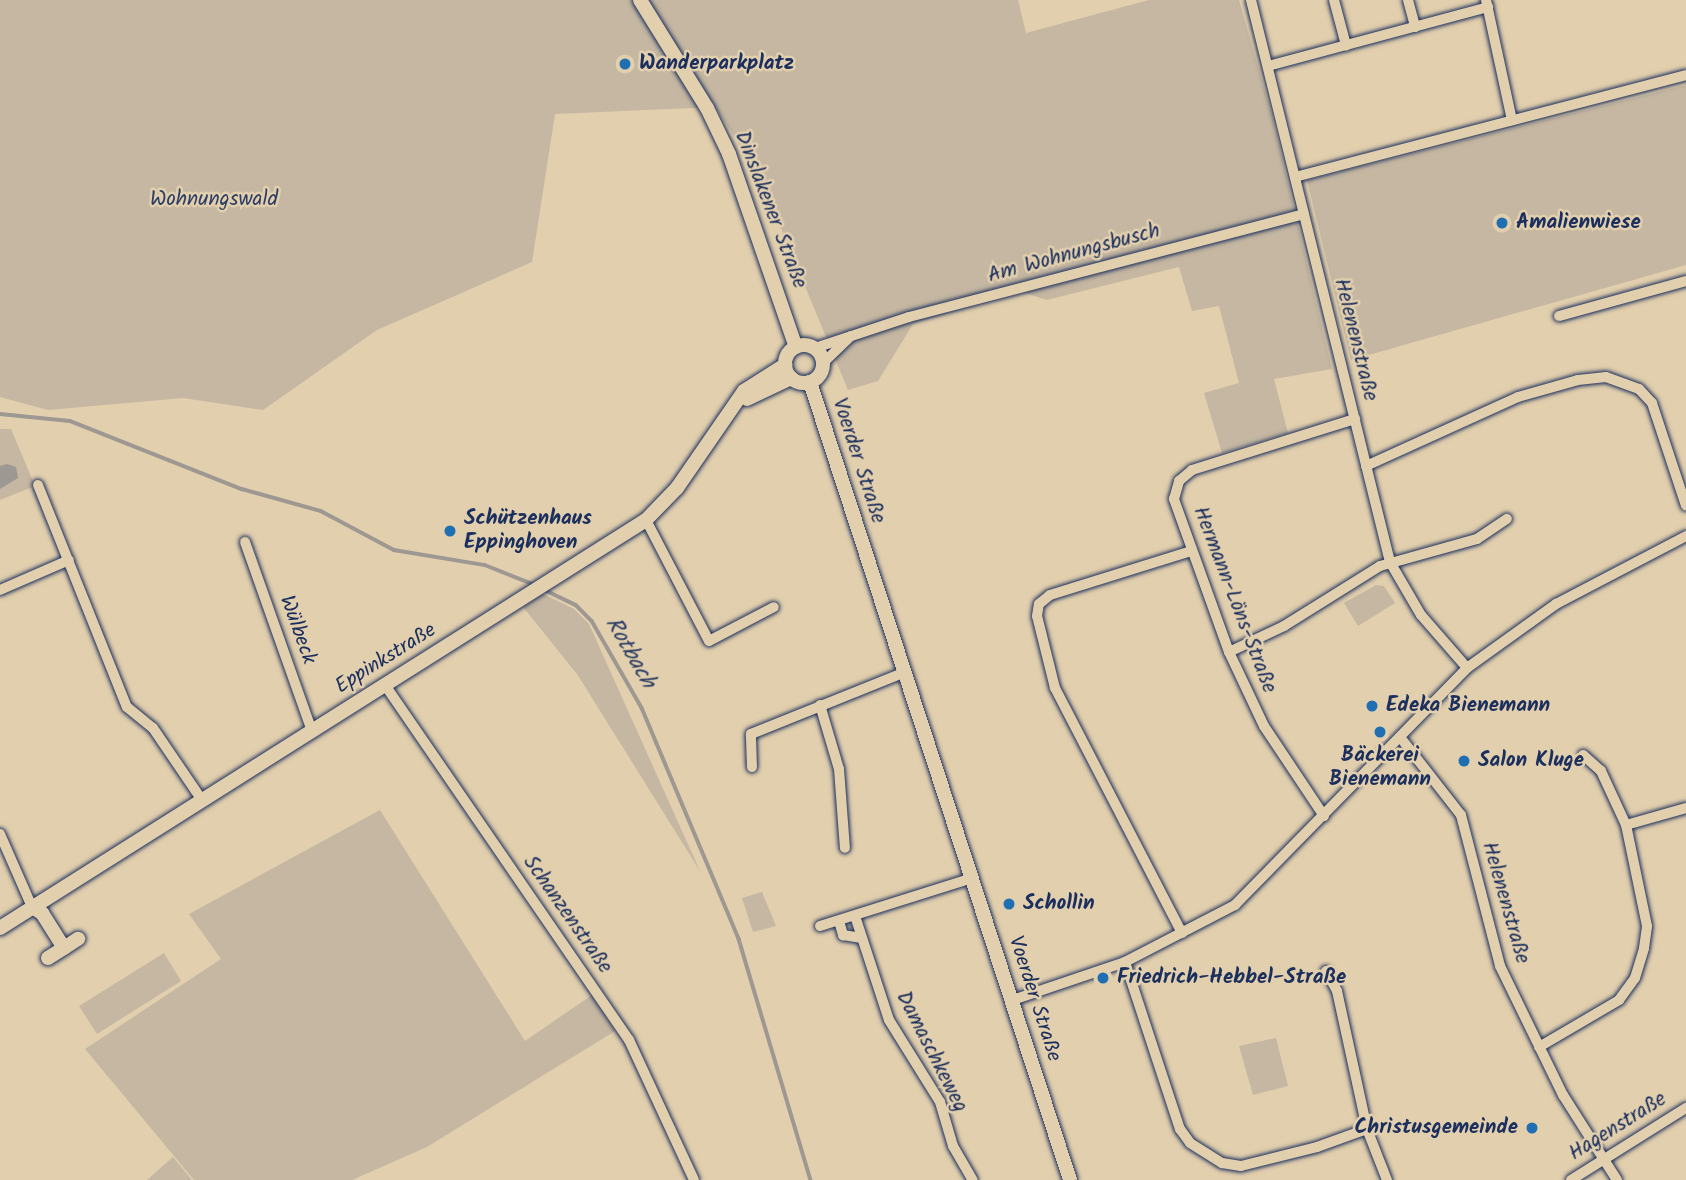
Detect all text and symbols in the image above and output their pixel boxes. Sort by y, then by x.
place label: Wanderparkplatz [639,51,794,77]
marker: Wanderparkplatz [617,56,633,72]
street label: Dinslakener Straße [728,128,812,292]
park label: Wohnungswald [150,187,278,213]
place label: Amalienwiese [1516,210,1641,236]
marker: Amalienwiese [1494,215,1510,231]
street label: Am Wohnungsbusch [985,219,1163,289]
street label: Helenenstraße [1328,276,1382,404]
street label: Voerder Straße [826,395,890,527]
street label: Hermann-Löns-Straße [1187,503,1281,697]
place label: Schützenhaus Eppinghoven [464,506,592,556]
marker: Schützenhaus Eppinghoven [442,523,458,539]
street label: Wülbeck [273,592,321,668]
water label: Rotbach [599,612,661,694]
street label: Eppinkstraße [331,618,441,700]
place label: Edeka Bienemann [1386,693,1550,719]
marker: Edeka Bienemann [1364,698,1380,714]
marker: Bäckerei Bienemann [1372,724,1388,740]
place label: Bäckerei Bienemann [1329,743,1431,793]
place label: Salon Kluge [1478,748,1584,774]
marker: Salon Kluge [1456,753,1472,769]
street label: Helenenstraße [1476,839,1534,967]
street label: Schanzenstraße [517,851,617,979]
place label: Schollin [1023,891,1095,917]
marker: Schollin [1001,896,1017,912]
street label: Voerder Straße [1002,933,1066,1065]
place label: Friedrich-Hebbel-Straße [1117,965,1346,991]
marker: Friedrich-Hebbel-Straße [1095,970,1111,986]
street label: Damaschkeweg [890,987,972,1117]
street label: Hagenstraße [1565,1087,1671,1167]
place label: Christusgemeinde [1354,1115,1518,1141]
marker: Christusgemeinde [1524,1120,1540,1136]

